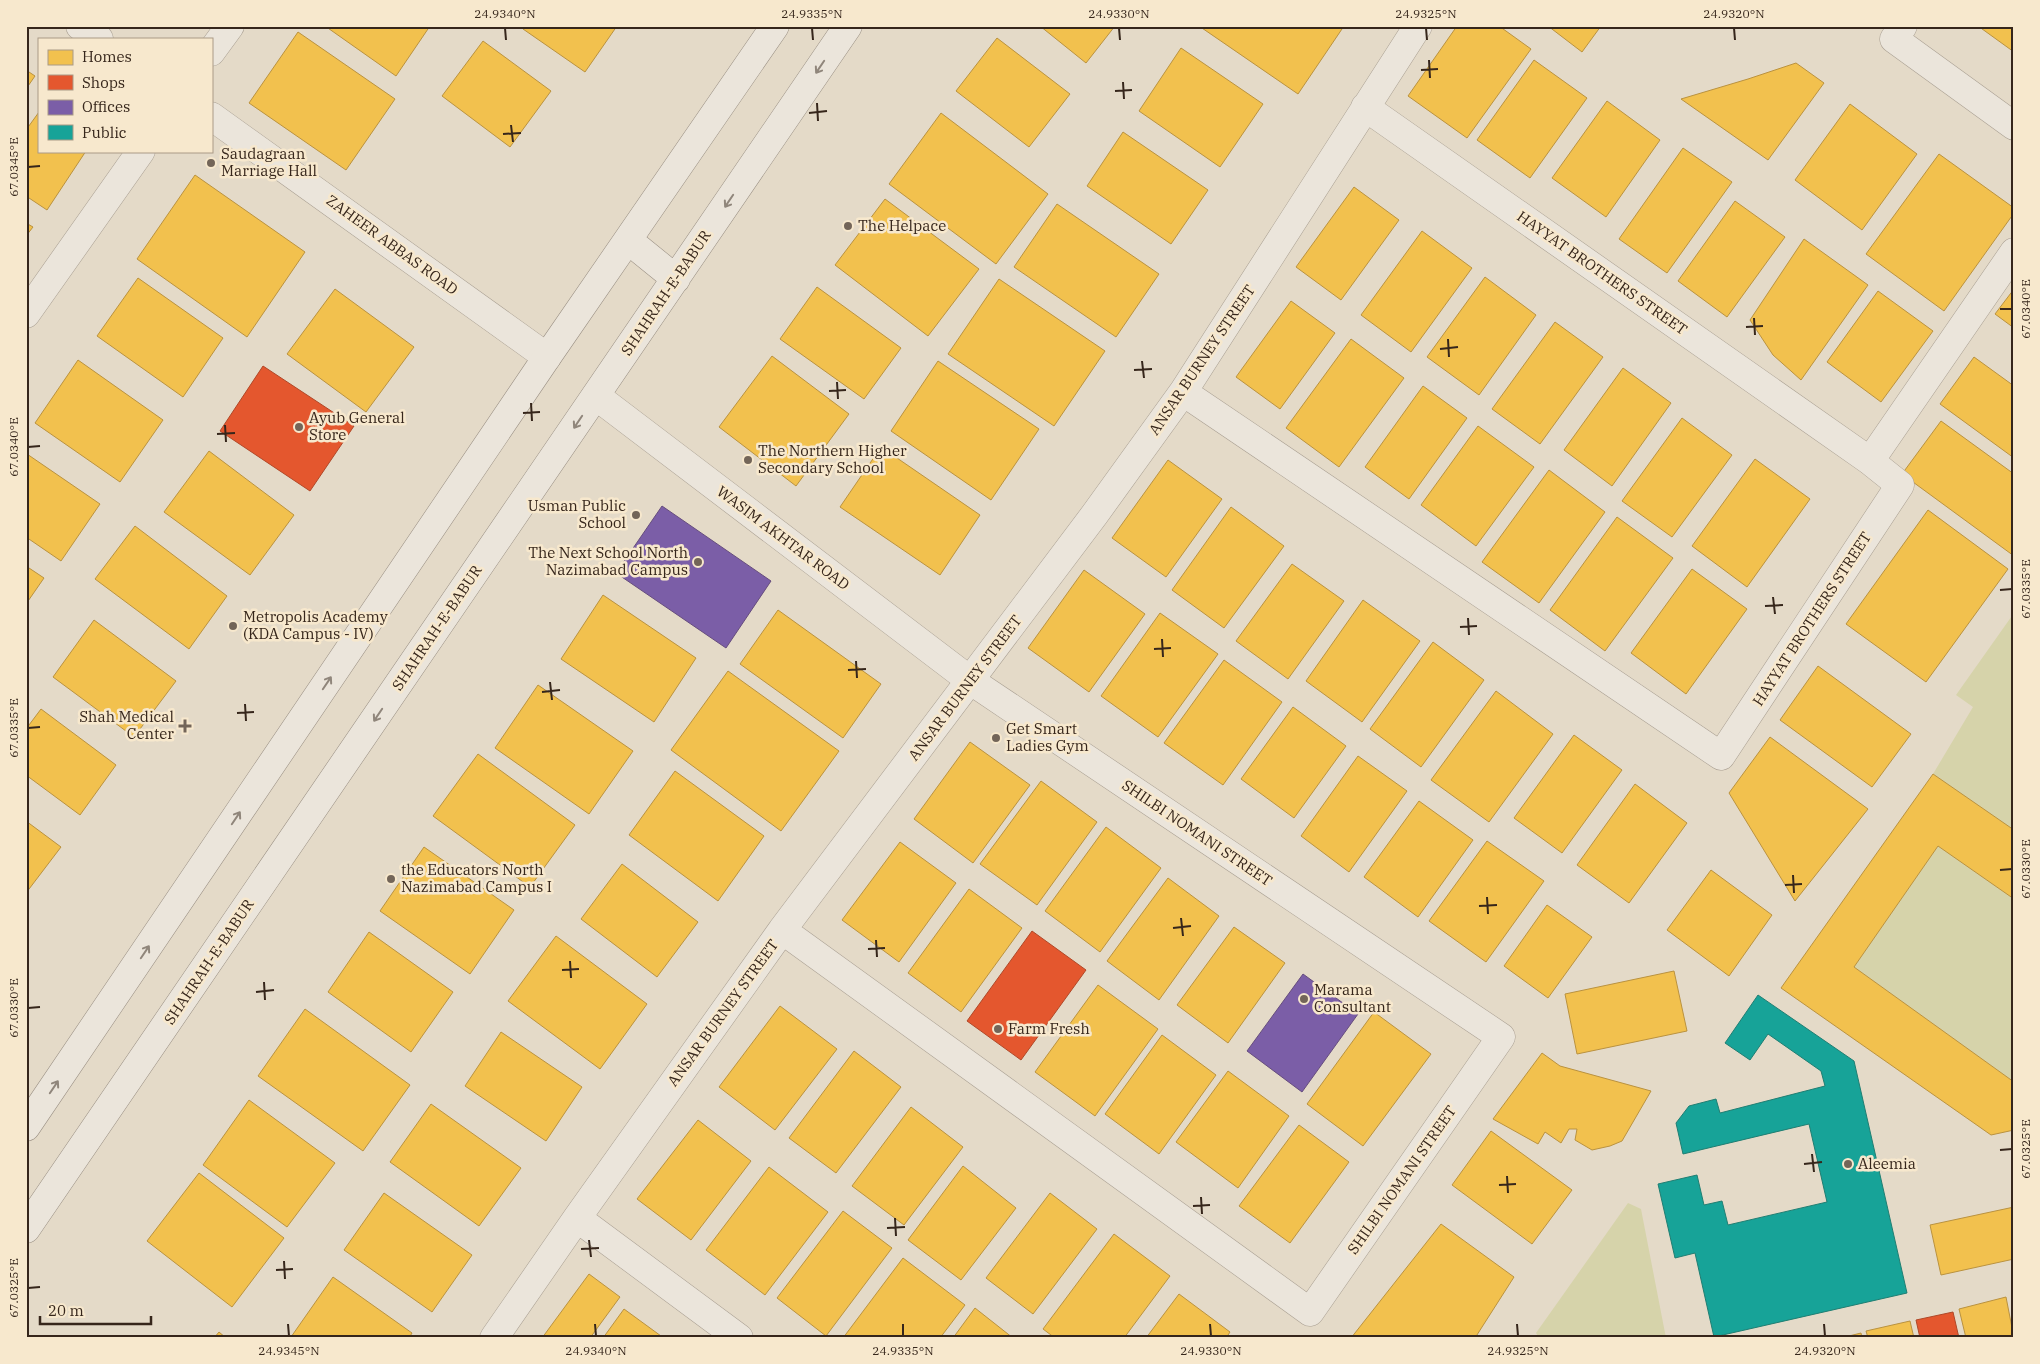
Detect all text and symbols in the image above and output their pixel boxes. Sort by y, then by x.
text: 24.9340°N [474,6,536,21]
text: 24.9335°N [781,6,843,21]
text: 24.9330°N [1088,6,1150,21]
text: 24.9325°N [1395,6,1457,21]
text: 24.9320°N [1703,6,1765,21]
legend [38,38,212,152]
text: Homes [82,47,132,66]
one-way arrow [815,59,825,73]
text: Shops [82,73,125,92]
text: Offices [82,97,130,116]
text: Public [82,123,127,142]
text: 67.0345°E [6,137,21,197]
place label: Saudagraan Marriage Hall [221,144,317,180]
marker: Saudagraan Marriage Hall [205,157,217,169]
street label: ZAHEER ABBAS ROAD [323,190,462,299]
one-way arrow [724,194,734,208]
street label: HAYYAT BROTHERS STREET [1513,206,1691,339]
place label: The Helpace [858,216,946,235]
marker: The Helpace [842,220,854,232]
street label: SHAHRAH-E-BABUR [617,226,715,359]
text: 67.0340°E [2018,279,2033,339]
street label: ANSAR BURNEY STREET [1144,281,1259,438]
place label: Ayub General Store [309,408,405,444]
one-way arrow [573,415,583,429]
text: 67.0340°E [6,417,21,477]
marker: Ayub General Store [293,421,305,433]
place label: The Northern Higher Secondary School [758,441,907,477]
marker: The Northern Higher Secondary School [742,454,754,466]
street label: WASIM AKHTAR ROAD [713,481,854,594]
place label: Usman Public School [528,496,626,532]
marker: Usman Public School [630,509,642,521]
street label: HAYYAT BROTHERS STREET [1748,528,1875,709]
place label: The Next School North Nazimabad Campus [528,543,688,579]
marker: The Next School North Nazimabad Campus [692,556,704,568]
text: 67.0335°E [2018,559,2033,619]
street label: SHAHRAH-E-BABUR [388,561,486,694]
place label: Metropolis Academy (KDA Campus - IV) [243,607,388,643]
street label: ANSAR BURNEY STREET [904,611,1026,764]
marker: Metropolis Academy (KDA Campus - IV) [227,620,239,632]
one-way arrow [322,676,332,690]
text: 67.0335°E [6,698,21,758]
place label: Shah Medical Center [79,707,174,743]
one-way arrow [373,708,383,722]
marker: Shah Medical Center [178,719,192,733]
place label: Get Smart Ladies Gym [1006,719,1089,755]
marker: Get Smart Ladies Gym [990,732,1002,744]
street label: SHILBI NOMANI STREET [1119,775,1276,890]
one-way arrow [231,811,241,825]
text: 67.0330°E [2018,839,2033,899]
place label: the Educators North Nazimabad Campus I [401,860,552,896]
marker: the Educators North Nazimabad Campus I [385,873,397,885]
street label: SHAHRAH-E-BABUR [160,895,258,1028]
street label: ANSAR BURNEY STREET [663,935,782,1090]
one-way arrow [140,945,150,959]
text: 67.0330°E [6,978,21,1038]
place label: Marama Consultant [1314,980,1391,1016]
marker: Marama Consultant [1298,993,1310,1005]
place label: Farm Fresh [1008,1019,1090,1038]
marker: Farm Fresh [992,1023,1004,1035]
one-way arrow [49,1080,59,1094]
street label: SHILBI NOMANI STREET [1343,1102,1460,1258]
text: 67.0325°E [2018,1119,2033,1179]
place label: Aleemia [1858,1154,1916,1173]
marker: Aleemia [1842,1158,1854,1170]
text: 67.0325°E [6,1258,21,1318]
scale bar [40,1294,151,1326]
text: 20 m [48,1301,84,1320]
text: 24.9345°N [258,1343,320,1358]
text: 24.9340°N [565,1343,627,1358]
text: 24.9335°N [872,1343,934,1358]
text: 24.9330°N [1180,1343,1242,1358]
text: 24.9325°N [1487,1343,1549,1358]
text: 24.9320°N [1794,1343,1856,1358]

